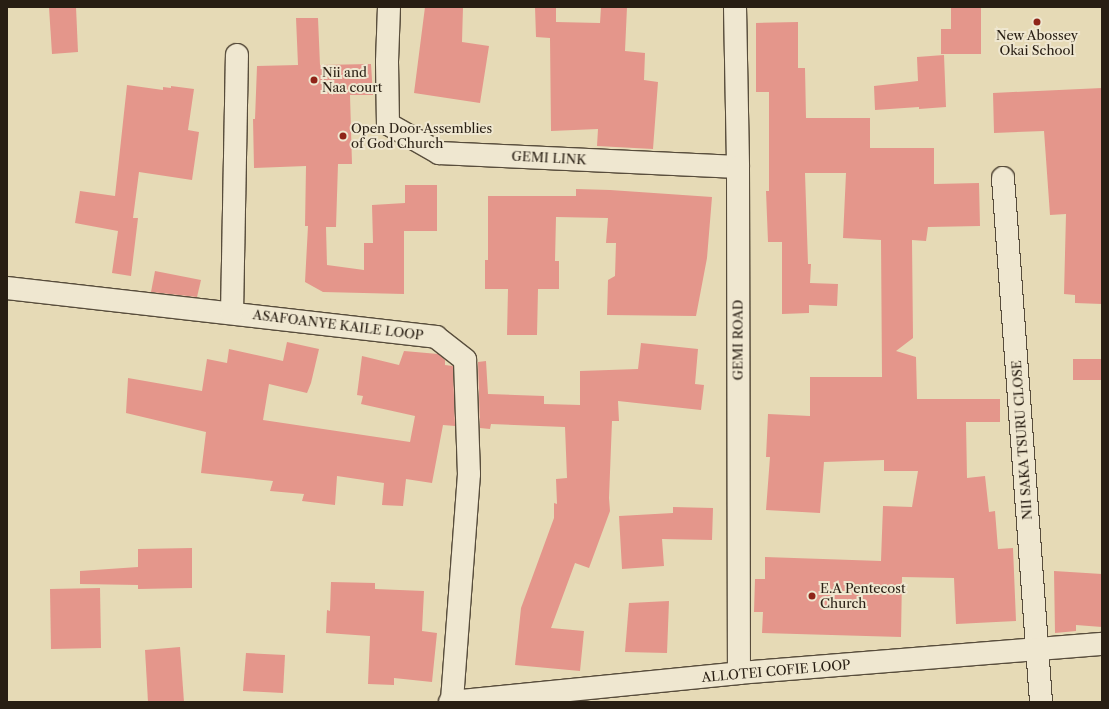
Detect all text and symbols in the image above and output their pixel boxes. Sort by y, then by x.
marker: New Abossey Okai School [1032,17,1042,27]
place label: New Abossey Okai School [996,28,1078,59]
place label: Nii and Naa court [322,65,382,96]
marker: Nii and Naa court [309,75,319,85]
place label: Open Door Assemblies of God Church [351,121,493,152]
marker: Open Door Assemblies of God Church [338,131,348,141]
street label: GEMI LINK [511,148,587,168]
street label: GEMI ROAD [730,300,746,380]
street label: ASAFOANYE KAILE LOOP [252,307,424,343]
street label: NII SAKA TSURU CLOSE [1009,359,1035,521]
place label: E.A Pentecost Church [820,581,906,612]
marker: E.A Pentecost Church [807,591,817,601]
street label: ALLOTEI COFIE LOOP [701,657,851,685]

